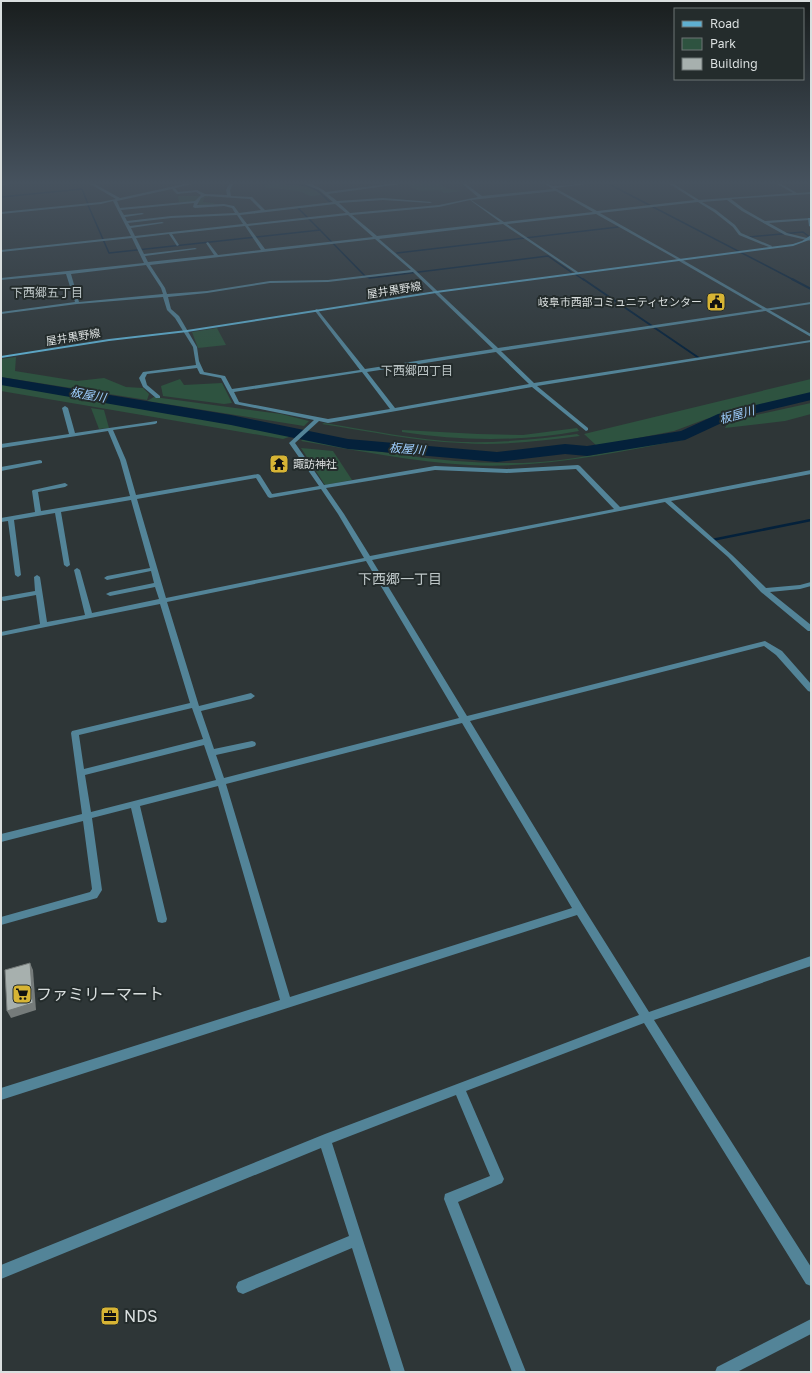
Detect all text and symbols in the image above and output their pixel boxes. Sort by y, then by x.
legend [674,8,804,80]
text: Road [710,16,739,31]
text: Park [710,36,736,51]
text: Building [710,56,758,71]
street label: 屋井黒野線 [366,279,422,300]
district label: 下西郷五丁目 [11,285,83,300]
public building icon: 岐阜市西部コミュニティセンター [705,291,727,313]
place label: 岐阜市西部コミュニティセンター [538,295,702,308]
street label: 屋井黒野線 [45,326,101,347]
district label: 下西郷四丁目 [381,363,453,378]
water label: 板屋川 [69,384,109,405]
water label: 板屋川 [717,402,758,427]
water label: 板屋川 [388,439,428,458]
temple icon: 諏訪神社 [268,453,290,475]
place label: 諏訪神社 [293,457,337,470]
district label: 下西郷一丁目 [358,570,442,587]
supermarket icon: ファミリーマート [11,983,33,1005]
place label: ファミリーマート [36,984,164,1004]
office icon: NDS [99,1305,121,1327]
place label: NDS [124,1306,158,1326]

